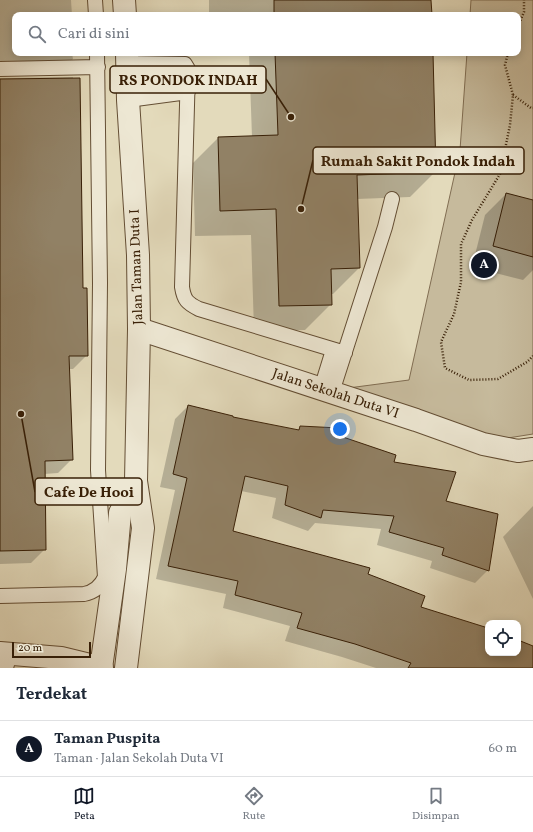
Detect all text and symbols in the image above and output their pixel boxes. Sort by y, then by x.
search box [12,12,521,56]
icon: search [26,23,48,45]
text: Cari di sini [58,24,129,45]
callout: RS PONDOK INDAH [110,66,266,93]
text: RS PONDOK INDAH [118,71,258,92]
callout: Rumah Sakit Pondok Indah [313,147,524,174]
text: Rumah Sakit Pondok Indah [321,152,515,173]
street label: Jalan Taman Duta I [125,209,149,325]
pin: A [471,250,497,280]
street label: Jalan Sekolah Duta VI [270,364,402,423]
your location [330,419,350,439]
callout: Cafe De Hooi [35,478,142,505]
text: Cafe De Hooi [44,483,134,504]
map controls [485,620,521,656]
button: locate [485,620,521,656]
scale bar [12,640,91,659]
text: 20 m [18,641,42,656]
text: Terdekat [16,683,87,706]
text: Taman Puspita [54,729,161,750]
text: A [24,740,34,758]
text: 60 m [489,740,517,758]
text: Taman · Jalan Sekolah Duta VI [54,750,224,768]
tab: Peta [73,785,95,824]
tab: Rute [242,785,265,824]
tab: Disimpan [412,785,460,824]

